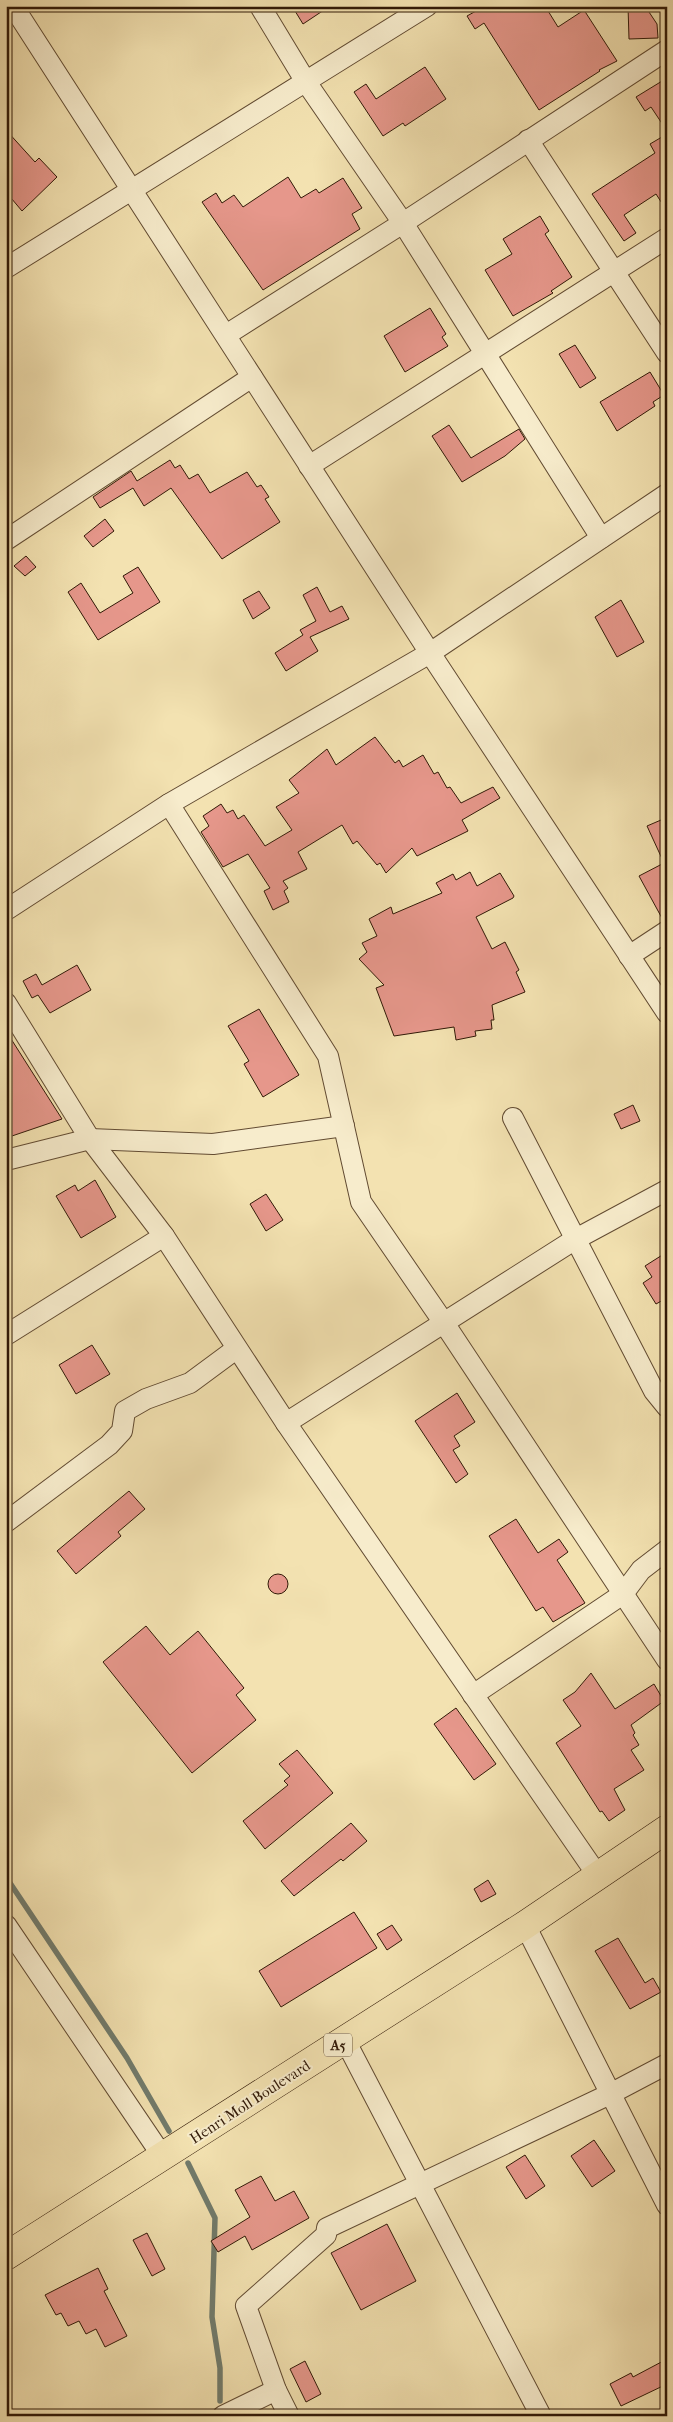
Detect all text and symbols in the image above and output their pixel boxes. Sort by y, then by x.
road number: A5 [324,2034,352,2056]
street label: Henri Moll Boulevard [186,2056,314,2148]

